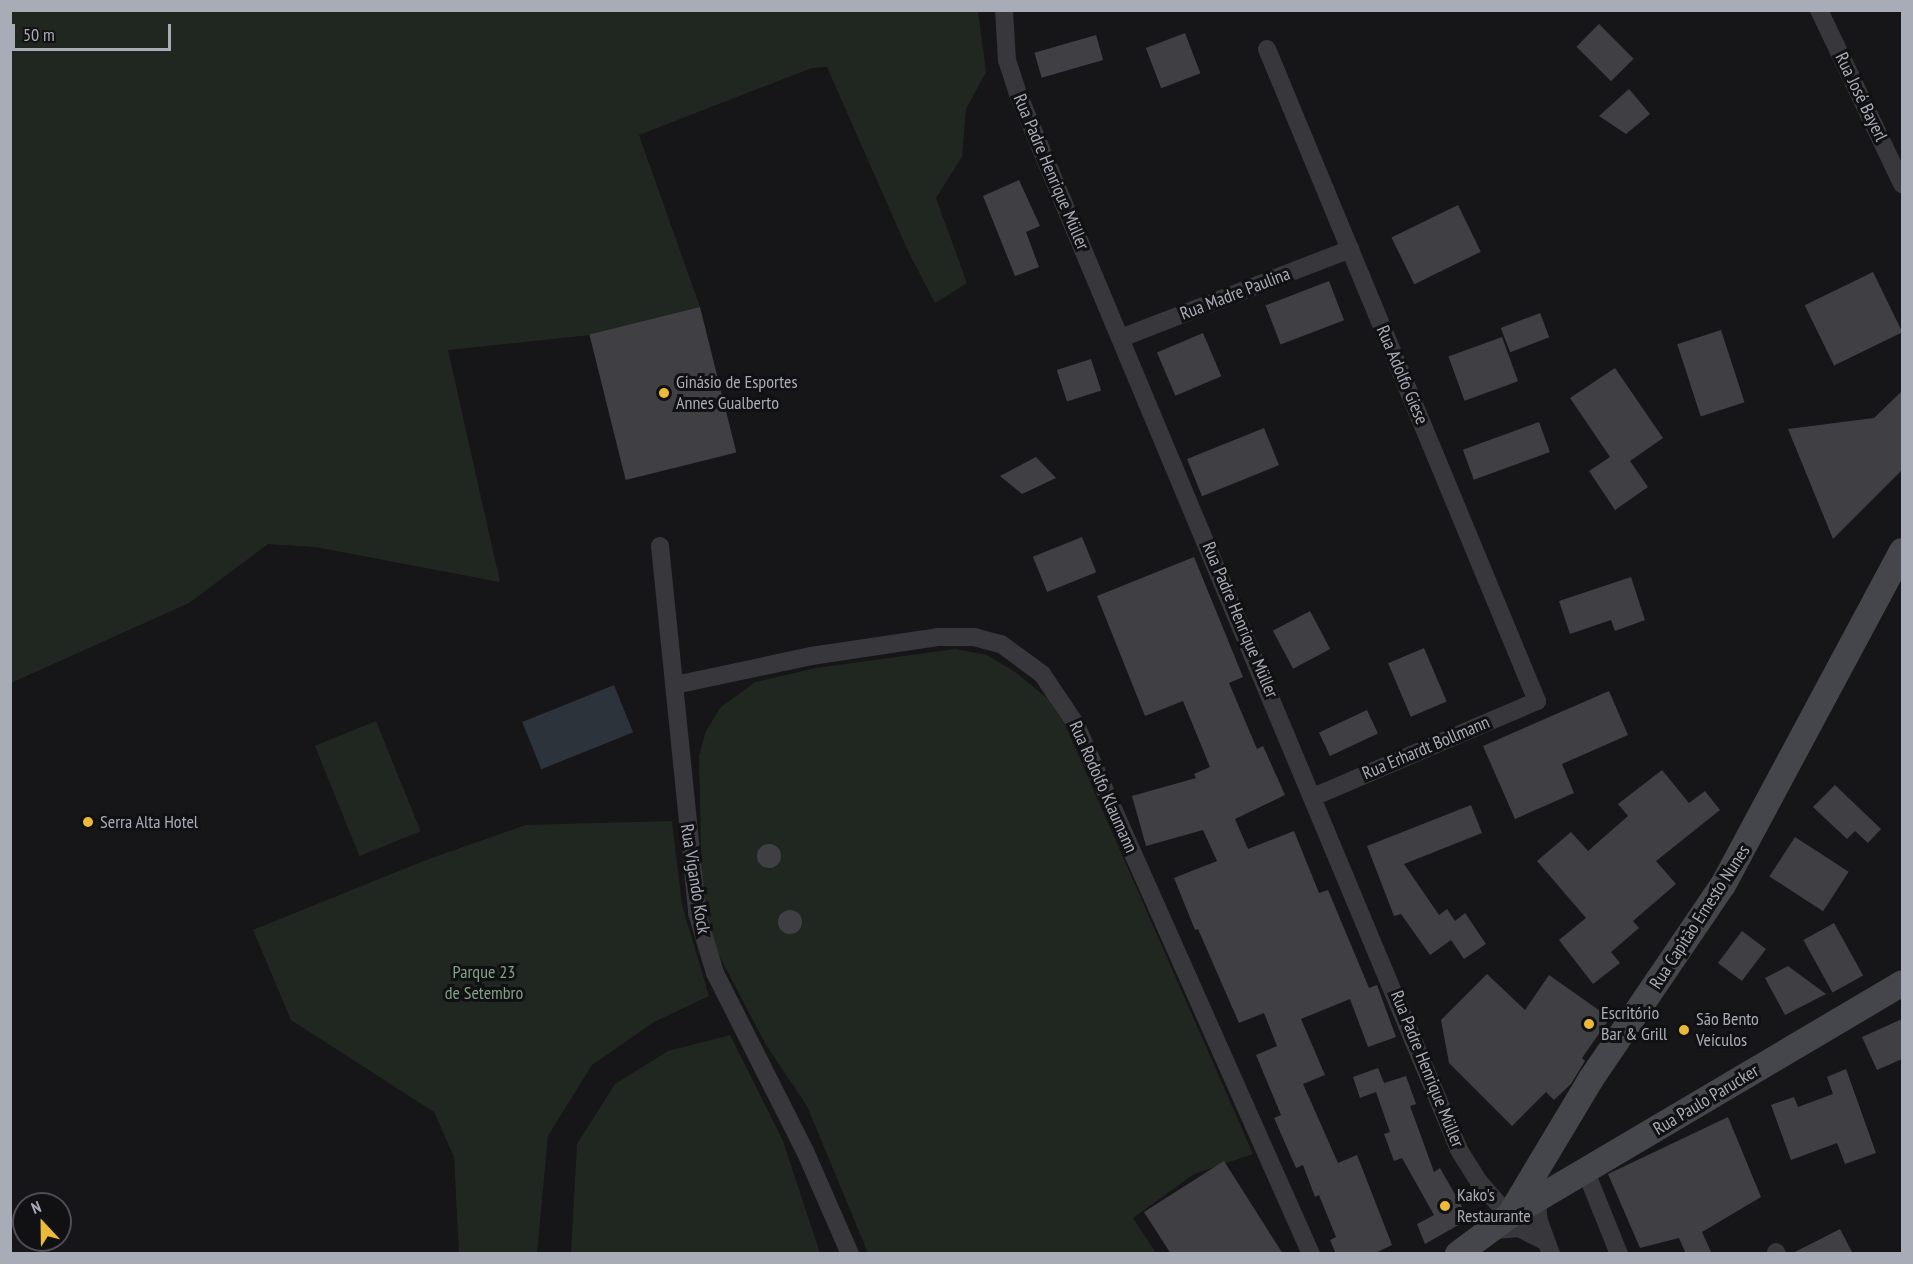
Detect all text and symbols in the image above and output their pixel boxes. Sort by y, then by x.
scale bar [15,12,174,50]
text: 50 m [23,23,55,46]
street label: Rua José Bayerl [1830,49,1892,145]
street label: Rua Padre Henrique Müller [1008,91,1094,253]
street label: Rua Madre Paulina [1177,263,1293,325]
street label: Rua Adolfo Giese [1371,322,1433,428]
place label: Ginásio de Esportes Annes Gualberto [676,372,798,415]
marker: Ginásio de Esportes Annes Gualberto [657,386,671,400]
street label: Rua Padre Henrique Müller [1197,539,1283,701]
street label: Rua Erhardt Bollmann [1359,711,1493,785]
street label: Rua Rodolfo Klaumann [1064,718,1142,856]
place label: Serra Alta Hotel [100,811,199,833]
marker: Serra Alta Hotel [81,815,95,829]
street label: Rua Vigando Kock [676,822,714,936]
street label: Rua Capitão Ernesto Nunes [1645,841,1755,993]
park label: Parque 23 de Setembro [445,962,523,1004]
street label: Rua Padre Henrique Müller [1386,988,1468,1150]
place label: Escritório Bar & Grill [1601,1003,1667,1046]
place label: São Bento Veículos [1696,1009,1759,1052]
marker: Escritório Bar & Grill [1582,1017,1596,1031]
marker: São Bento Veículos [1677,1023,1691,1037]
street label: Rua Paulo Parucker [1649,1060,1763,1140]
place label: Kako's Restaurante [1457,1185,1531,1228]
north arrow [12,1192,72,1252]
text: N [28,1196,44,1218]
marker: Kako's Restaurante [1438,1199,1452,1213]

